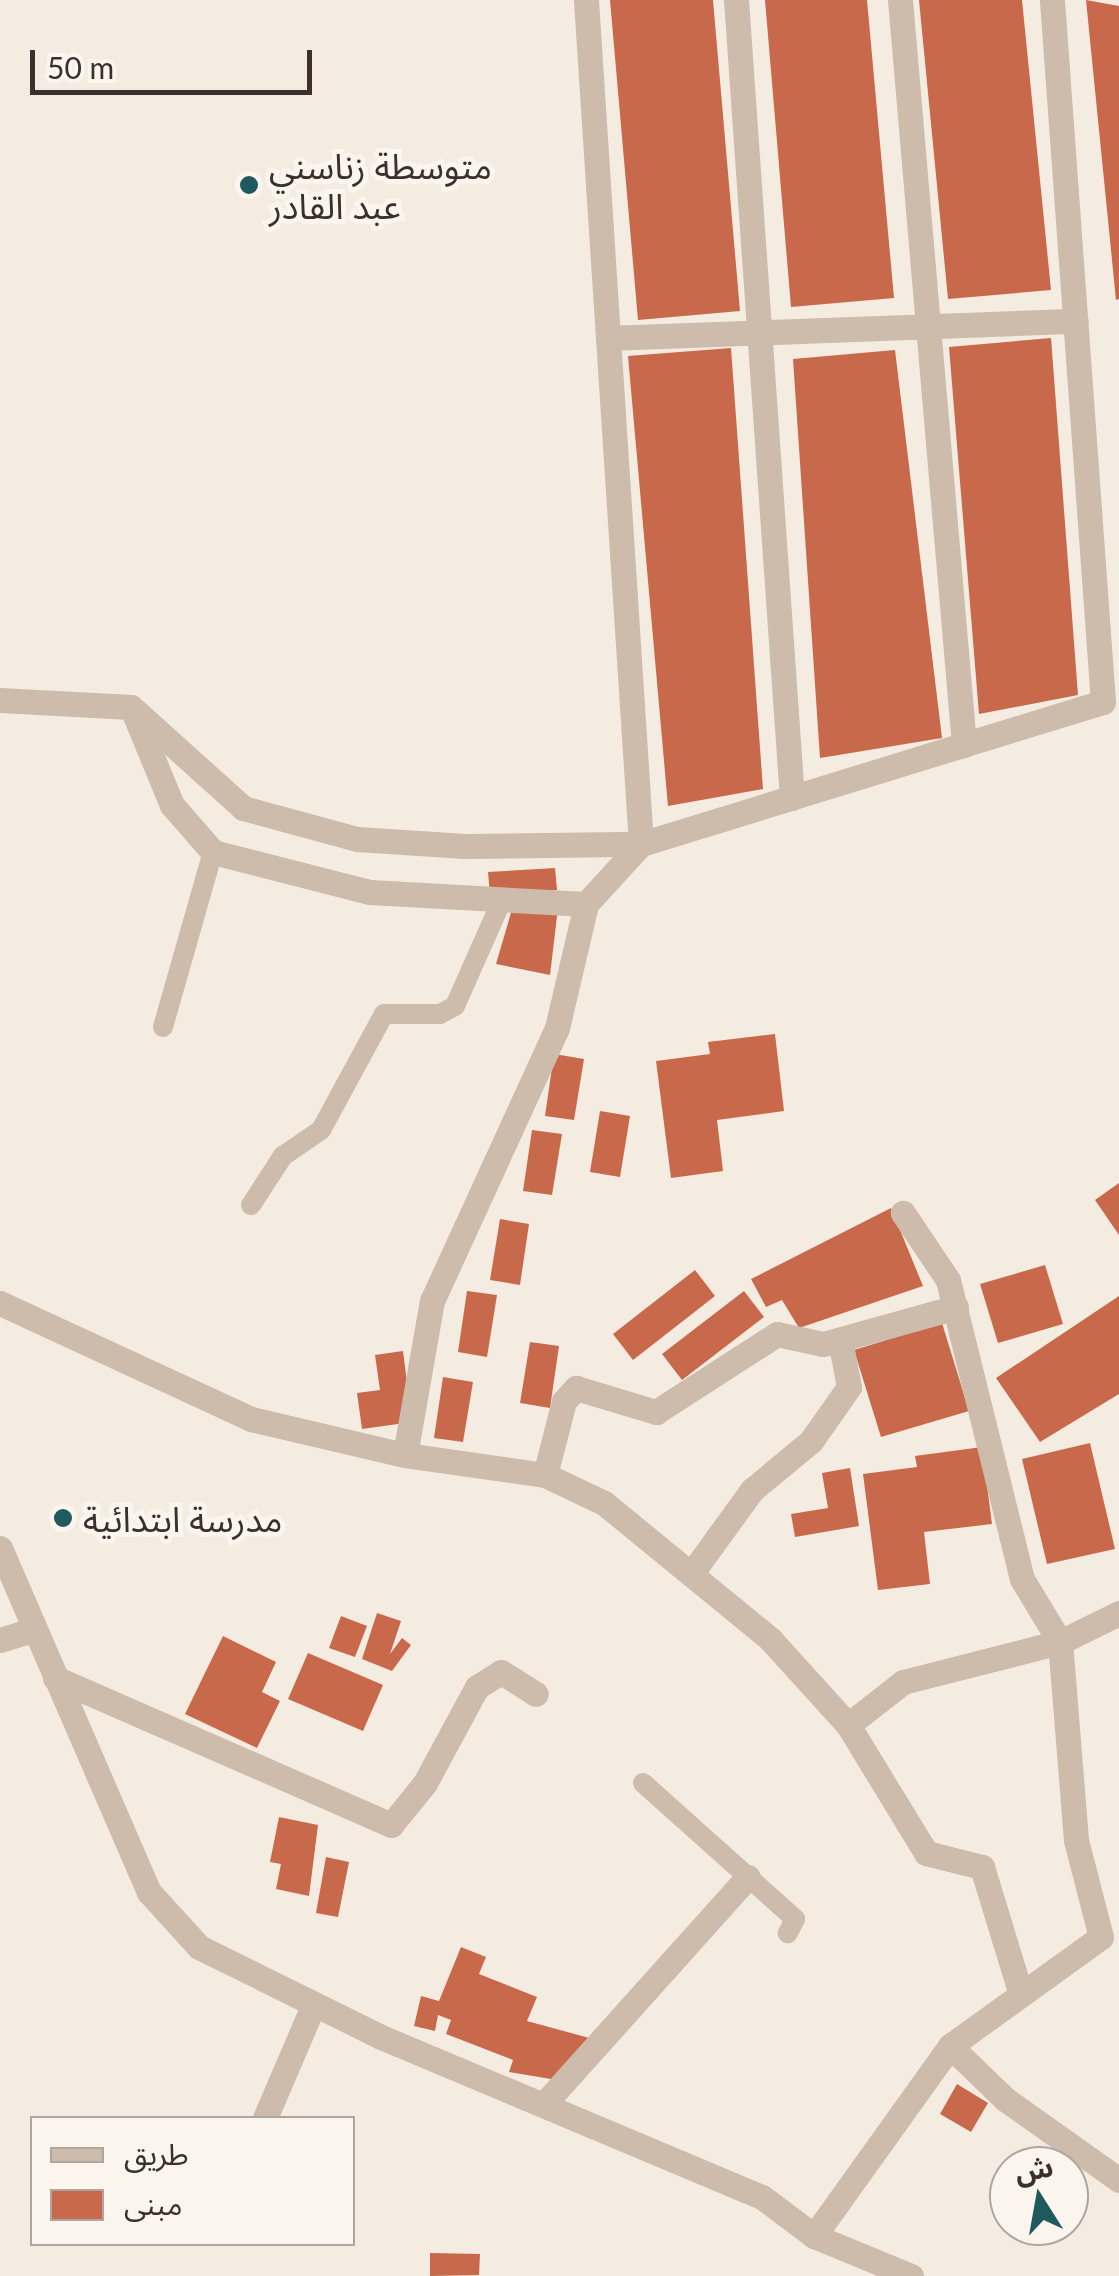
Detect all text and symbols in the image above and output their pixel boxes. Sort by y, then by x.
scale bar [35,30,318,92]
text: 50 m [47,49,114,85]
place label: متوسطة زناسني عبد القادر [269,144,492,226]
marker: متوسطة زناسني عبد القادر [238,174,260,196]
place label: مدرسة ابتدائية [83,1497,282,1539]
marker: مدرسة ابتدائية [52,1507,74,1529]
legend [30,2116,355,2246]
text: طريق [124,2135,189,2171]
north arrow [989,2146,1089,2246]
text: ش [1012,2148,1056,2189]
text: مبنى [124,2185,182,2221]

